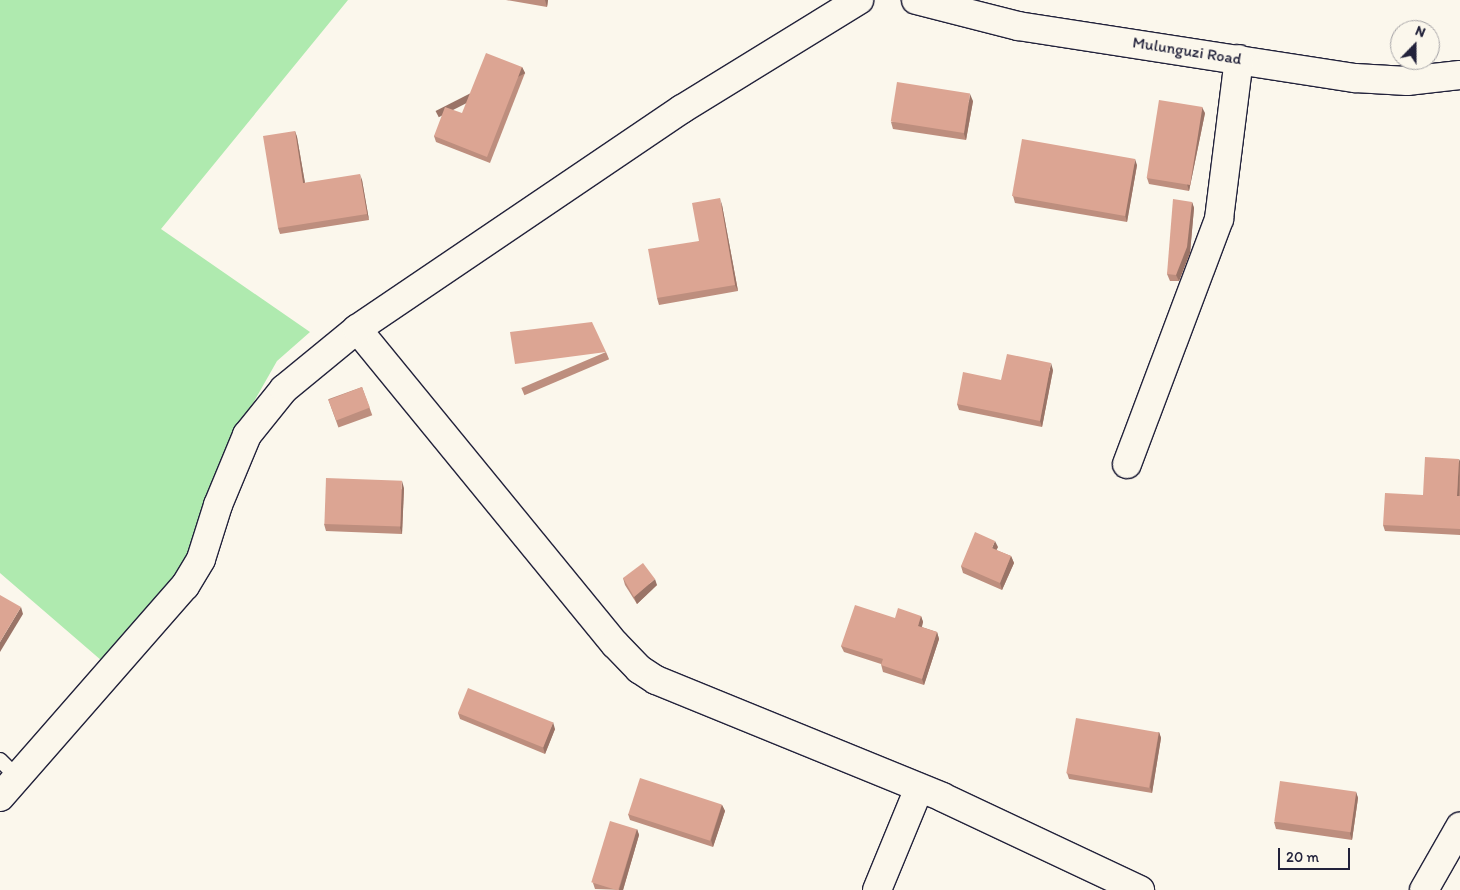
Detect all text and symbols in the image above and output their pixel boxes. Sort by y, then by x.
north arrow [1390,20,1440,70]
text: N [1413,22,1428,41]
street label: Mulunguzi Road [1131,33,1243,69]
scale bar [1280,838,1352,870]
text: 20 m [1286,848,1319,866]

